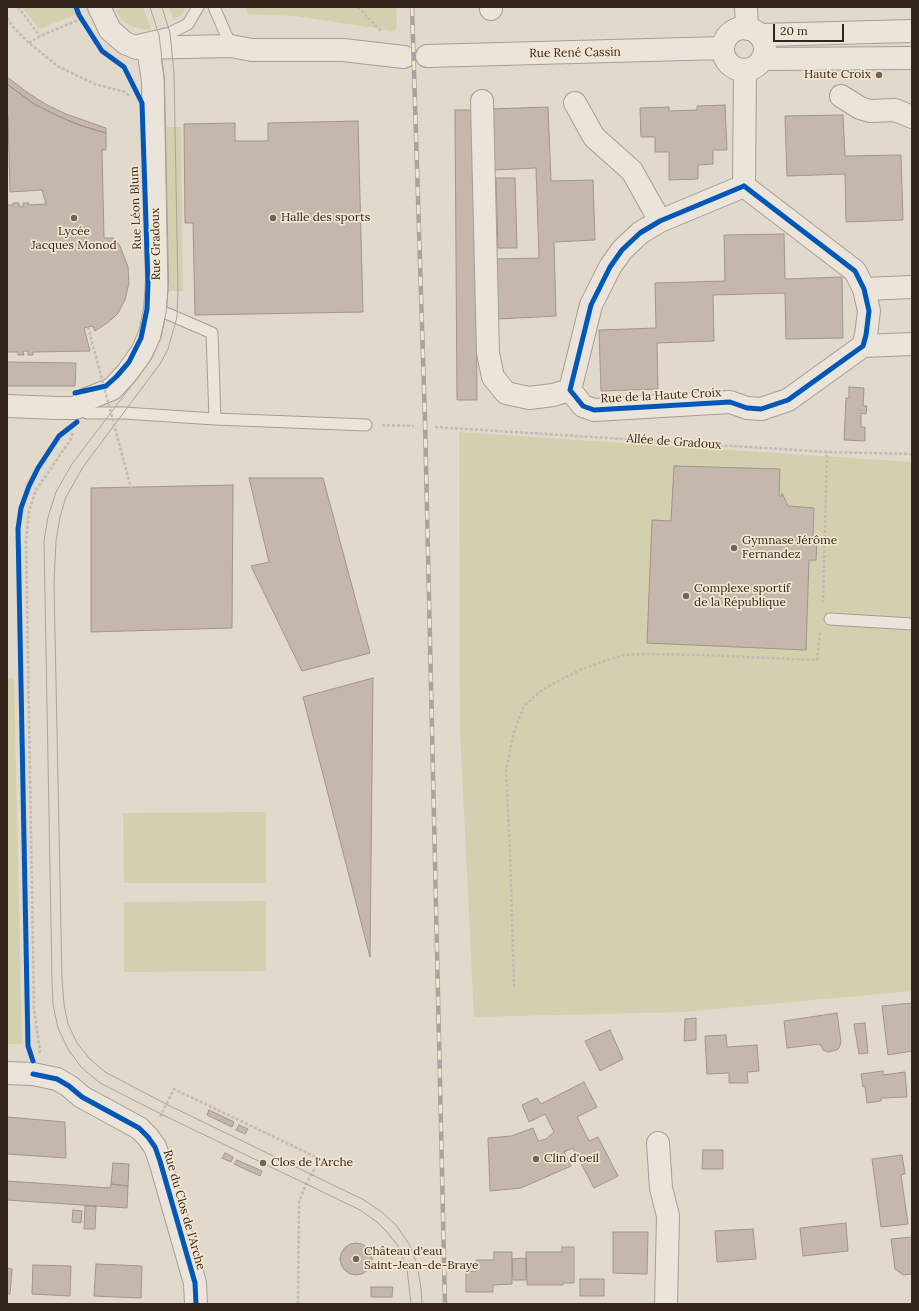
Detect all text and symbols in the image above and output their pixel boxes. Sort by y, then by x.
scale bar [775,16,846,42]
text: 20 m [780,23,808,38]
street label: Rue René Cassin [529,45,621,61]
place label: Haute Croix [804,68,871,82]
marker: Haute Croix [874,70,884,80]
street label: Rue Léon Blum [127,166,145,250]
street label: Rue Gradoux [148,208,164,280]
place label: Halle des sports [281,211,370,225]
marker: Lycée Jacques Monod [69,213,79,223]
marker: Halle des sports [268,213,278,223]
place label: Lycée Jacques Monod [31,225,117,253]
street label: Rue de la Haute Croix [600,386,722,406]
street label: Allée de Gradoux [626,431,722,453]
place label: Gymnase Jérôme Fernandez [742,534,837,562]
marker: Gymnase Jérôme Fernandez [729,543,739,553]
place label: Complexe sportif de la République [694,582,790,610]
marker: Complexe sportif de la République [681,591,691,601]
street label: Rue du Clos de l'Arche [160,1148,208,1272]
place label: Clin d'oeil [544,1152,599,1166]
marker: Clin d'oeil [531,1154,541,1164]
place label: Clos de l'Arche [271,1156,353,1170]
marker: Clos de l'Arche [258,1158,268,1168]
place label: Château d'eau Saint-Jean-de-Braye [364,1245,478,1273]
marker: Château d'eau Saint-Jean-de-Braye [351,1254,361,1264]

